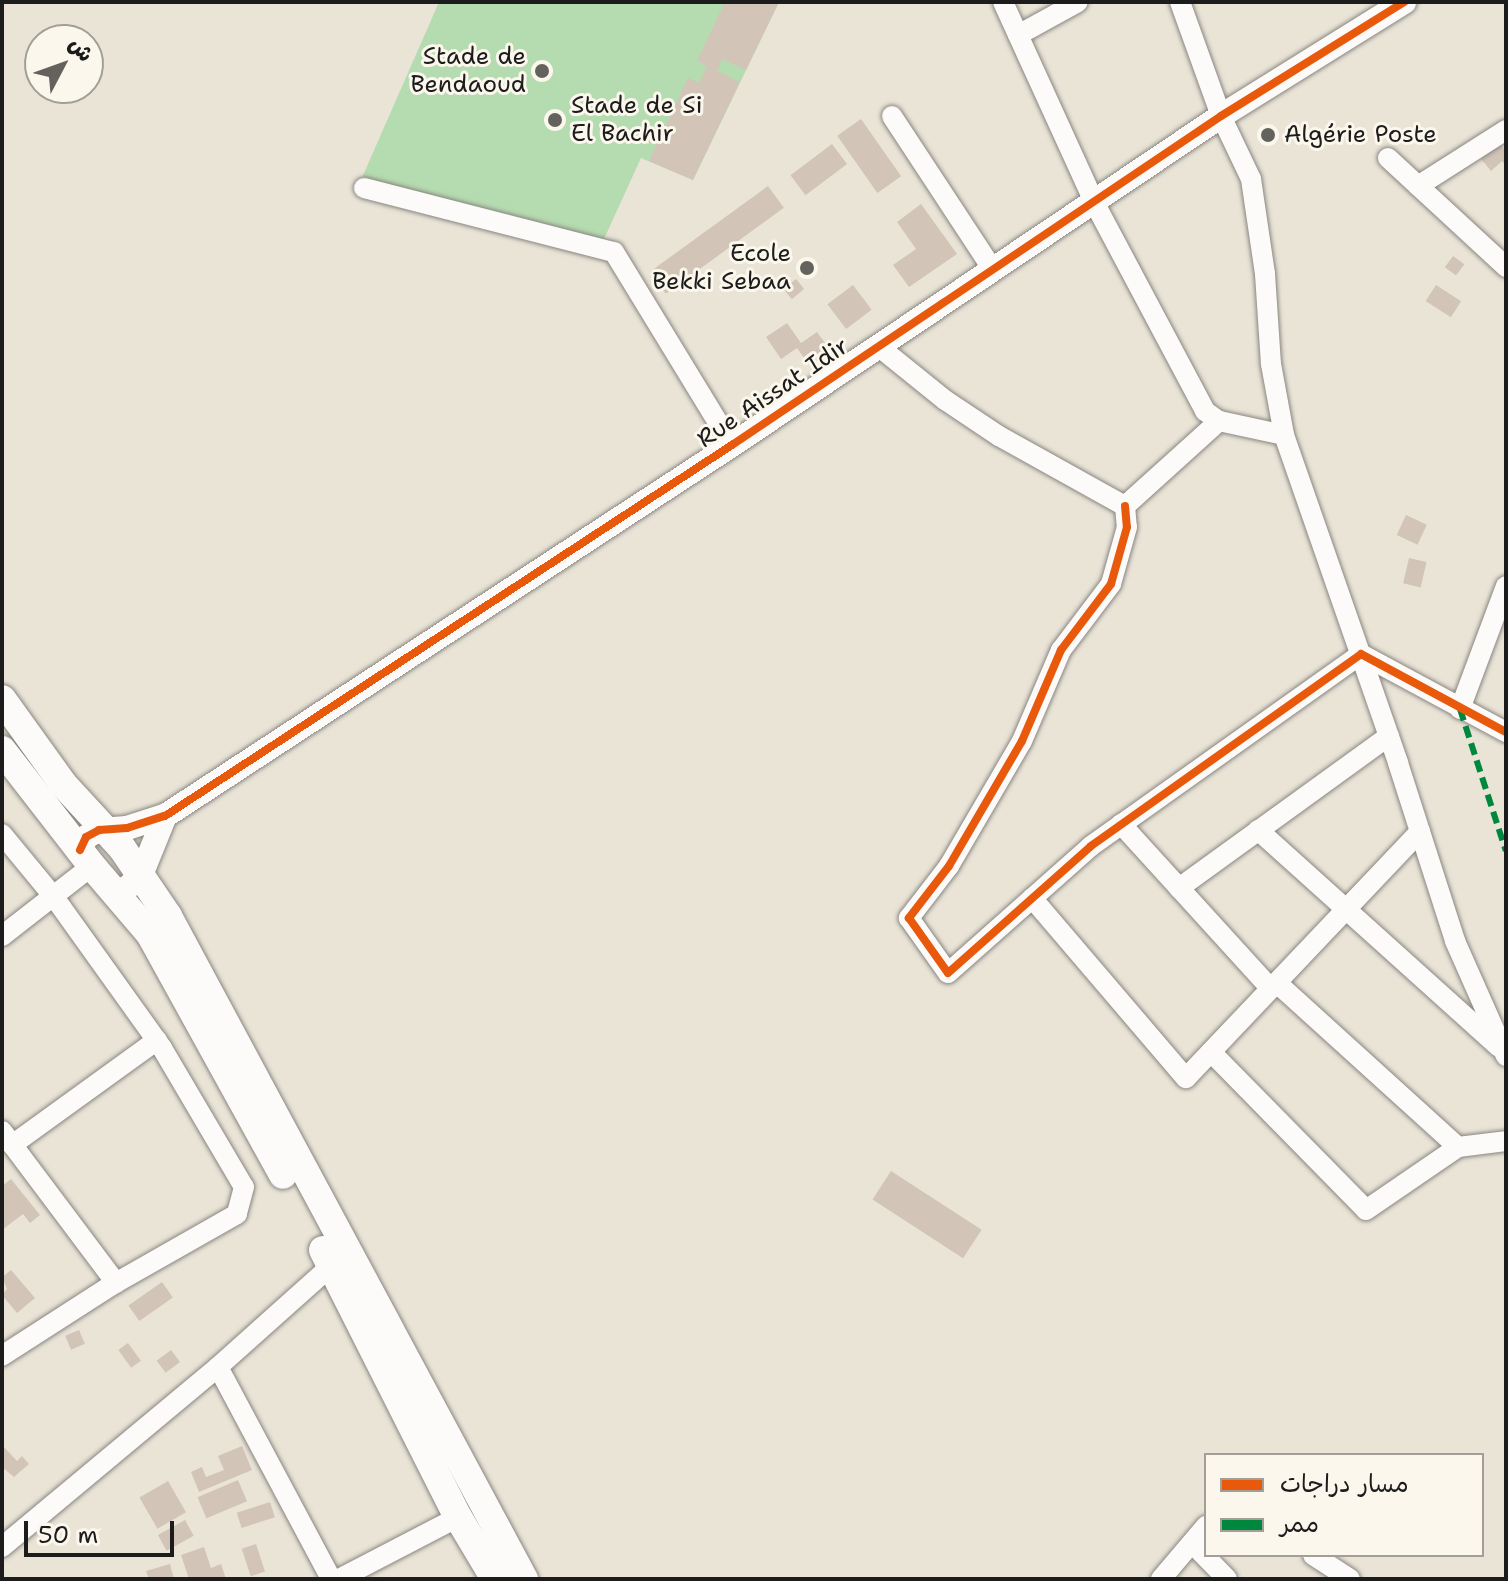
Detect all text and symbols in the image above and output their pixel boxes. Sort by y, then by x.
north arrow [24,24,104,104]
text: ش [62,31,100,68]
place label: Stade de Bendaoud [411,43,526,99]
marker: Stade de Bendaoud [533,62,551,80]
place label: Stade de Si El Bachir [571,92,702,148]
marker: Stade de Si El Bachir [546,111,564,129]
place label: Algérie Poste [1284,121,1437,149]
marker: Algérie Poste [1259,126,1277,144]
place label: Ecole Bekki Sebaa [652,240,791,296]
marker: Ecole Bekki Sebaa [798,259,816,277]
street label: Rue Aissat Idir [692,332,854,454]
legend [1204,1453,1484,1557]
text: مسار دراجات [1280,1468,1409,1500]
scale bar [28,1505,178,1555]
text: ممر [1280,1508,1319,1540]
text: 50 m [38,1519,98,1551]

